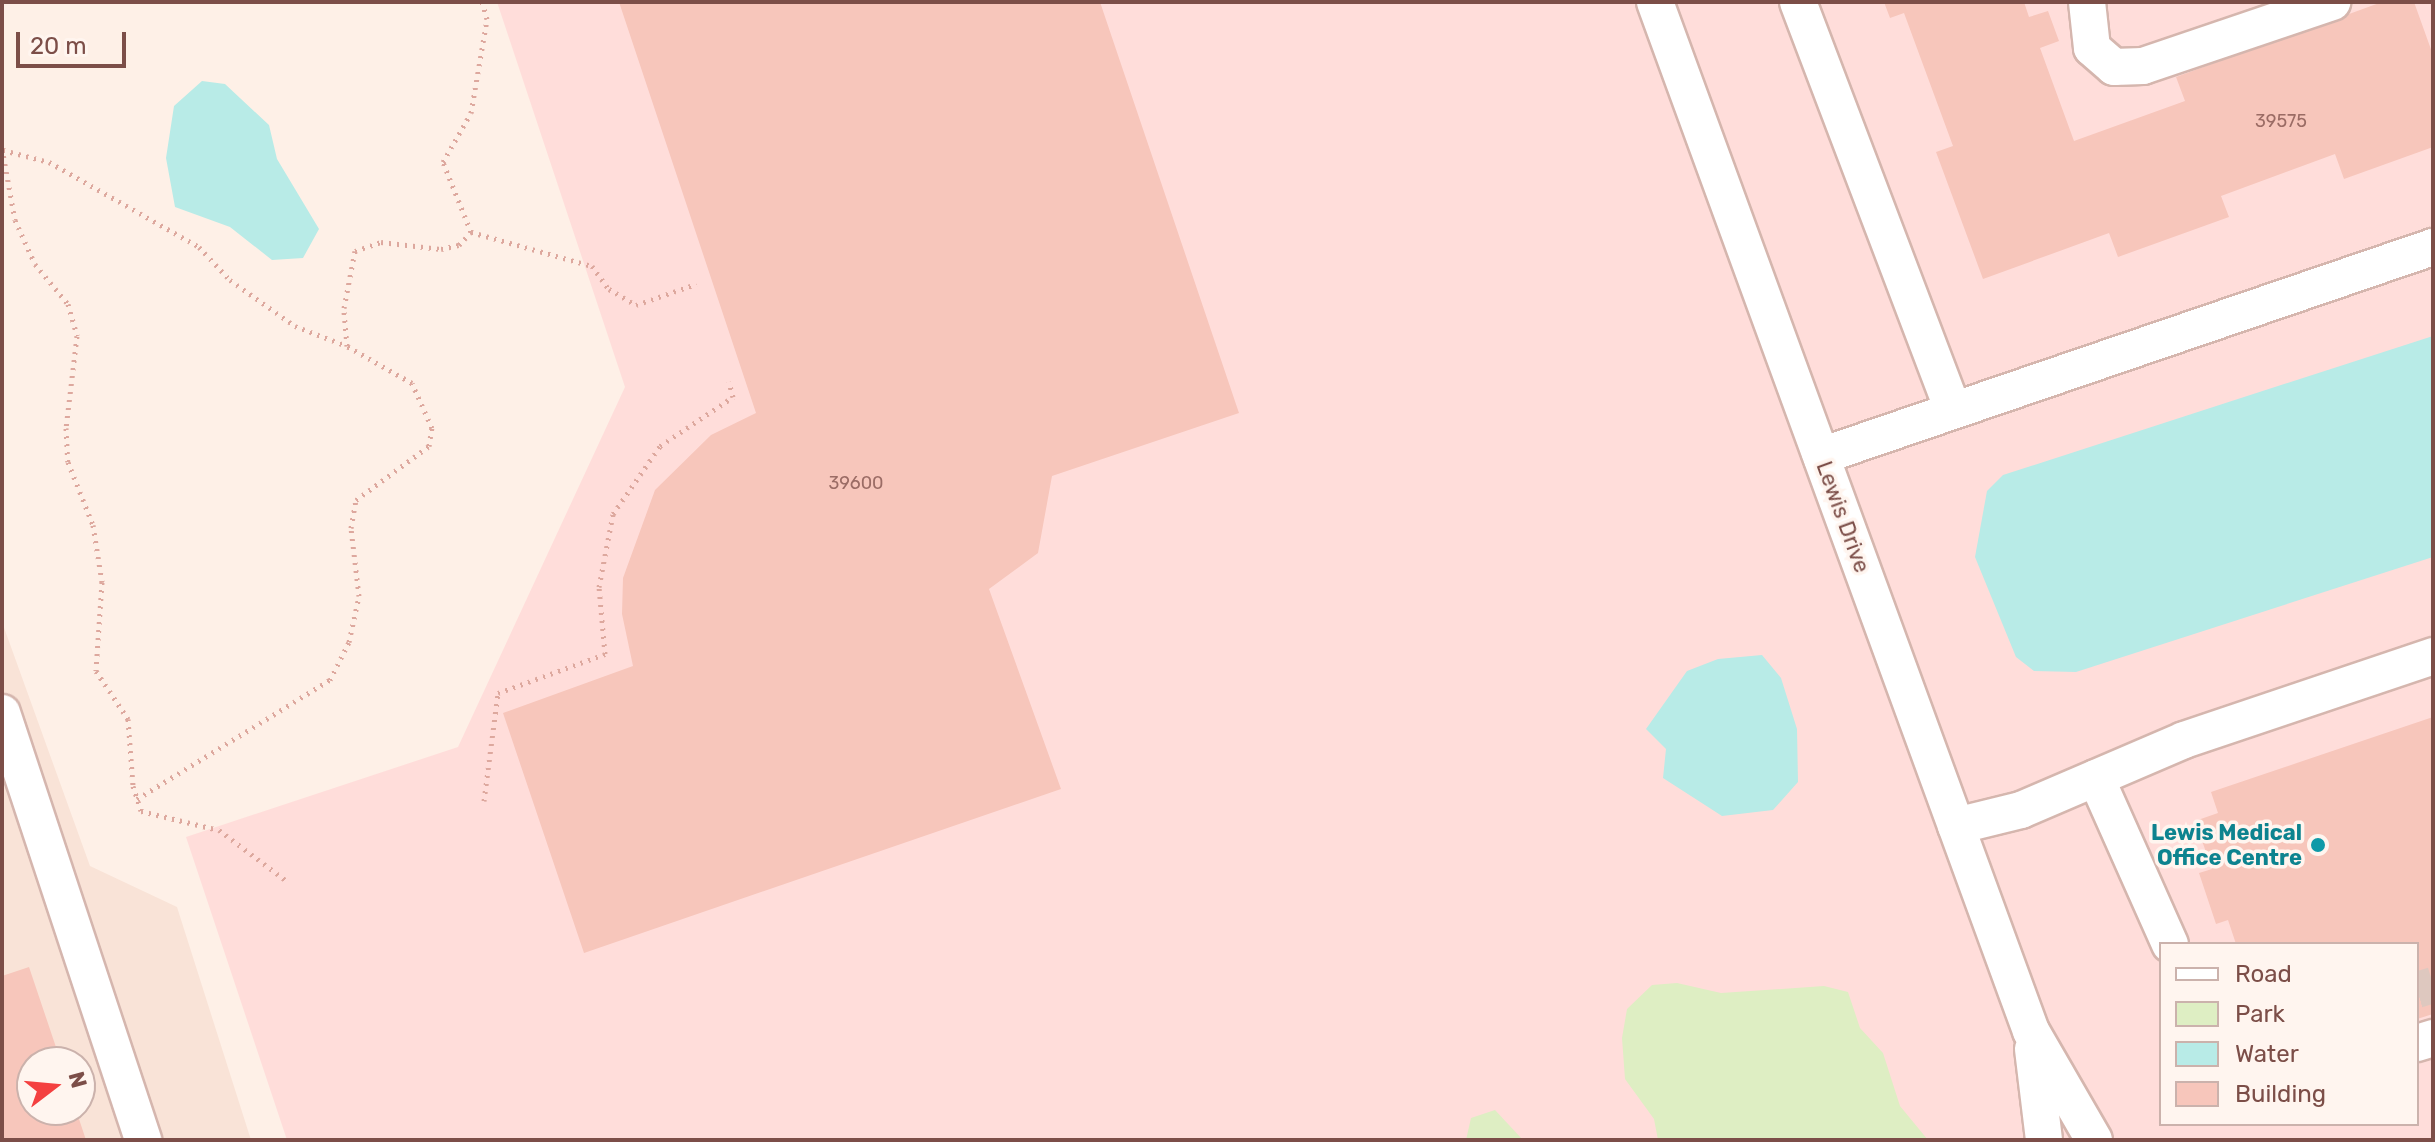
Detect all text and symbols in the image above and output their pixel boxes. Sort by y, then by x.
scale bar [20,16,130,66]
text: 20 m [30,32,87,60]
house number: 39575 [2255,110,2307,132]
street label: Lewis Drive [1811,458,1875,576]
house number: 39600 [828,472,884,494]
place label: Lewis Medical Office Centre [2151,819,2302,870]
marker: Lewis Medical Office Centre [2309,836,2327,854]
legend [2159,942,2419,1126]
text: Road [2235,960,2292,988]
text: Park [2235,1000,2285,1028]
text: Water [2235,1040,2299,1068]
north arrow [16,1046,96,1126]
text: N [62,1068,93,1091]
text: Building [2235,1080,2326,1108]

